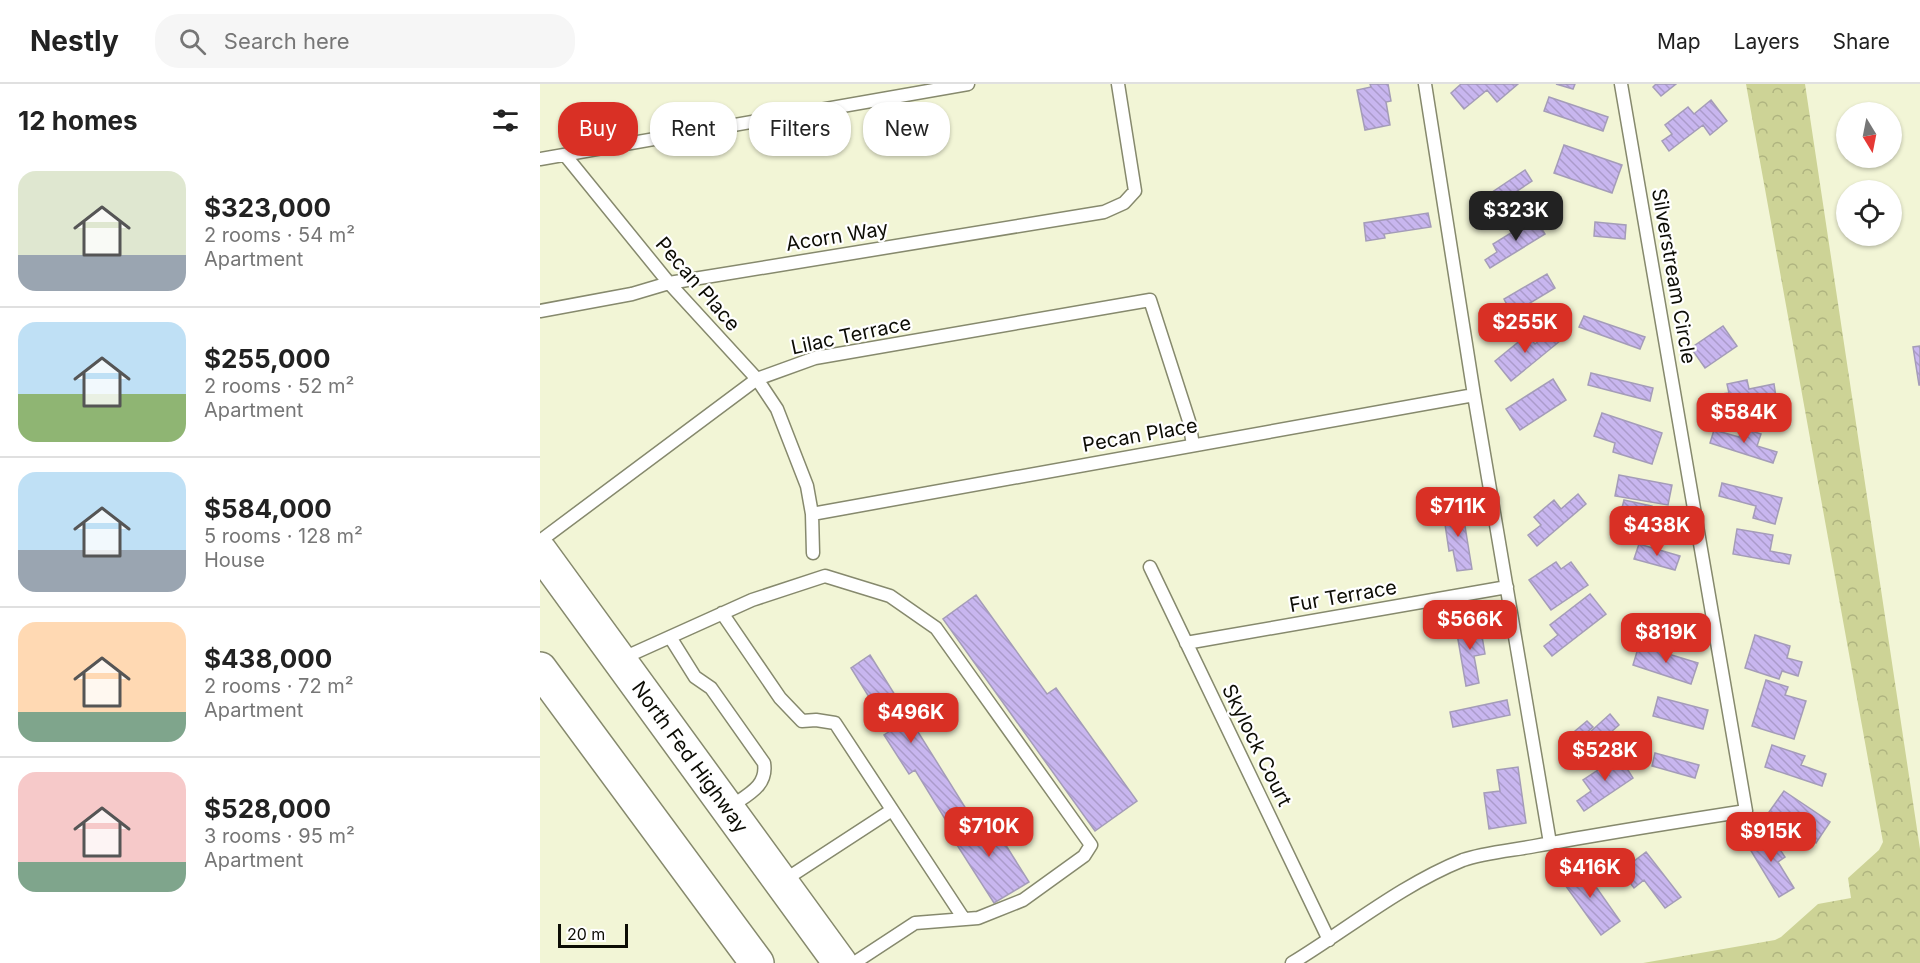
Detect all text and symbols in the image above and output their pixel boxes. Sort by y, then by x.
search box [155,14,575,68]
text: Nestly [30,24,119,58]
icon: search [176,25,209,58]
text: Search here [224,28,350,54]
text: Map [1657,29,1701,54]
text: Layers [1734,29,1800,54]
text: Share [1833,29,1890,54]
chip: Buy [558,102,638,156]
chip: Rent [650,102,737,156]
chip: Filters [749,102,851,156]
chip: New [863,102,950,156]
north arrow [1836,102,1902,168]
map controls [1836,102,1902,246]
icon: filters [489,104,522,137]
text: 12 homes [18,105,138,136]
button: locate [1836,180,1902,246]
street label: Silverstream Circle [1647,186,1701,366]
pin: $323K [1474,191,1558,242]
text: $323,000 [204,192,331,223]
icon: home [66,195,138,267]
text: $323K [1483,198,1549,222]
street label: Acorn Way [784,216,890,256]
text: 2 rooms · 54 m² [204,223,355,247]
street label: Pecan Place [651,232,745,336]
text: Apartment [204,247,303,271]
pin: $255K [1483,303,1567,354]
text: $255K [1492,310,1558,334]
street label: Lilac Terrace [789,311,913,359]
text: $255,000 [204,343,331,374]
icon: home [66,346,138,418]
text: 2 rooms · 52 m² [204,374,354,398]
pin: $584K [1702,393,1786,444]
text: Apartment [204,398,303,422]
text: $584K [1711,400,1777,424]
street label: Pecan Place [1081,413,1199,457]
pin: $711K [1416,487,1500,538]
text: $584,000 [204,493,332,524]
text: $711K [1430,494,1486,518]
icon: home [66,496,138,568]
pin: $438K [1615,506,1699,557]
text: $438K [1624,513,1690,537]
text: 5 rooms · 128 m² [204,524,363,548]
text: House [204,548,265,572]
street label: Fur Terrace [1287,575,1399,617]
pin: $566K [1428,600,1512,651]
text: $566K [1437,607,1503,631]
pin: $819K [1624,613,1708,664]
text: $819K [1635,620,1697,644]
text: $438,000 [204,643,332,674]
icon: home [66,646,138,718]
text: 2 rooms · 72 m² [204,674,354,698]
street label: North Fed Highway [627,677,753,838]
street label: Skylock Court [1217,680,1297,810]
pin: $496K [869,693,953,744]
text: Apartment [204,698,303,722]
text: $496K [878,700,944,724]
pin: $528K [1563,731,1647,782]
text: $528K [1572,738,1638,762]
text: $528,000 [204,793,331,824]
icon: home [66,796,138,868]
pin: $710K [947,807,1031,858]
pin: $915K [1729,812,1813,863]
text: $710K [958,814,1020,838]
text: $915K [1740,819,1802,843]
text: 3 rooms · 95 m² [204,824,355,848]
text: Apartment [204,848,303,872]
pin: $416K [1548,848,1632,899]
text: $416K [1559,855,1621,879]
scale bar [558,921,628,948]
text: 20 m [567,924,605,944]

